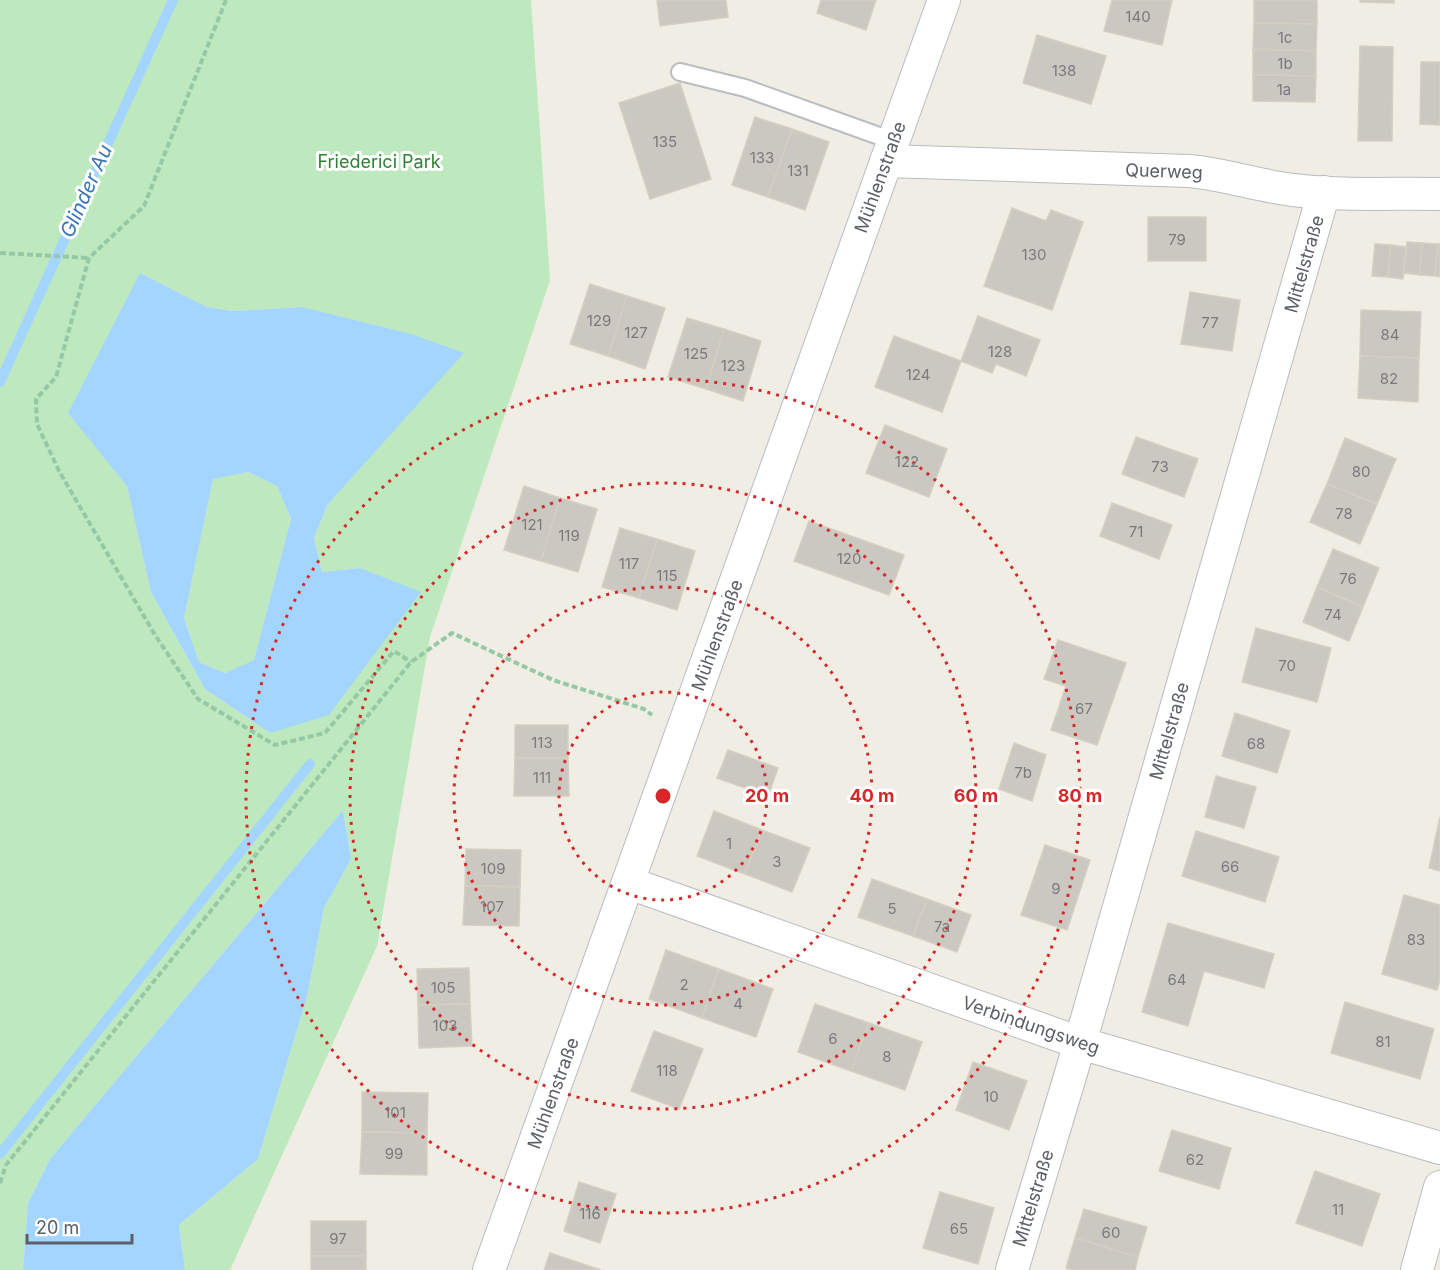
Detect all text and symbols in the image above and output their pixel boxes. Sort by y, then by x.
house number: 140 [1125,7,1151,26]
house number: 1c [1278,28,1292,47]
house number: 1b [1277,54,1293,73]
house number: 138 [1052,61,1076,80]
house number: 1a [1277,80,1291,99]
street label: Mühlenstraße [850,118,910,236]
house number: 135 [653,132,677,151]
water label: Glinder Au [55,141,117,241]
house number: 133 [750,148,774,167]
park label: Friederici Park [317,151,441,172]
street label: Querweg [1125,159,1203,183]
house number: 131 [787,161,809,180]
street label: Mittelstraße [1280,213,1328,315]
house number: 79 [1168,230,1186,249]
house number: 130 [1022,245,1046,264]
house number: 129 [587,311,611,330]
house number: 77 [1201,313,1219,332]
house number: 127 [624,323,648,342]
house number: 84 [1381,325,1399,344]
house number: 128 [988,342,1012,361]
house number: 125 [684,344,708,363]
house number: 123 [721,356,745,375]
house number: 124 [906,365,930,384]
house number: 82 [1380,369,1398,388]
house number: 122 [895,452,919,471]
house number: 73 [1151,457,1169,476]
house number: 80 [1352,462,1370,481]
house number: 78 [1335,504,1353,523]
house number: 121 [521,515,543,534]
house number: 71 [1129,522,1143,541]
house number: 119 [558,526,580,545]
house number: 120 [837,549,861,568]
house number: 117 [619,554,639,573]
house number: 115 [656,566,678,585]
house number: 76 [1339,569,1357,588]
street label: Mühlenstraße [687,576,747,694]
house number: 74 [1324,605,1342,624]
house number: 70 [1278,656,1296,675]
street label: Mittelstraße [1145,680,1193,782]
house number: 67 [1075,699,1093,718]
house number: 113 [531,733,553,752]
house number: 68 [1247,734,1265,753]
house number: 7b [1014,763,1032,782]
house number: 111 [533,768,551,787]
text: 20 m [745,785,789,806]
text: 40 m [850,785,895,806]
text: 60 m [954,785,998,806]
text: 80 m [1058,785,1102,806]
centre of rings [653,786,673,806]
house number: 1 [726,834,732,853]
house number: 3 [772,852,782,871]
house number: 66 [1221,857,1239,876]
house number: 109 [481,859,505,878]
house number: 9 [1051,879,1061,898]
house number: 107 [480,897,504,916]
house number: 5 [887,899,897,918]
house number: 7a [934,917,950,936]
house number: 83 [1407,930,1425,949]
house number: 64 [1168,970,1187,989]
house number: 2 [679,975,689,994]
house number: 105 [431,978,455,997]
street label: Verbindungsweg [960,992,1102,1058]
house number: 4 [733,994,743,1013]
house number: 103 [433,1016,457,1035]
house number: 6 [828,1029,838,1048]
house number: 81 [1375,1032,1391,1051]
street label: Mühlenstraße [523,1034,583,1152]
house number: 8 [882,1047,892,1066]
house number: 118 [656,1061,678,1080]
house number: 10 [983,1087,999,1106]
house number: 101 [384,1103,406,1122]
house number: 99 [385,1144,403,1163]
street label: Mittelstraße [1008,1147,1058,1249]
house number: 62 [1186,1150,1204,1169]
house number: 11 [1332,1200,1344,1219]
house number: 116 [579,1204,601,1223]
scale bar [27,1207,132,1245]
text: 20 m [36,1217,79,1238]
house number: 65 [950,1219,968,1238]
house number: 60 [1102,1223,1120,1242]
house number: 97 [329,1229,347,1248]

